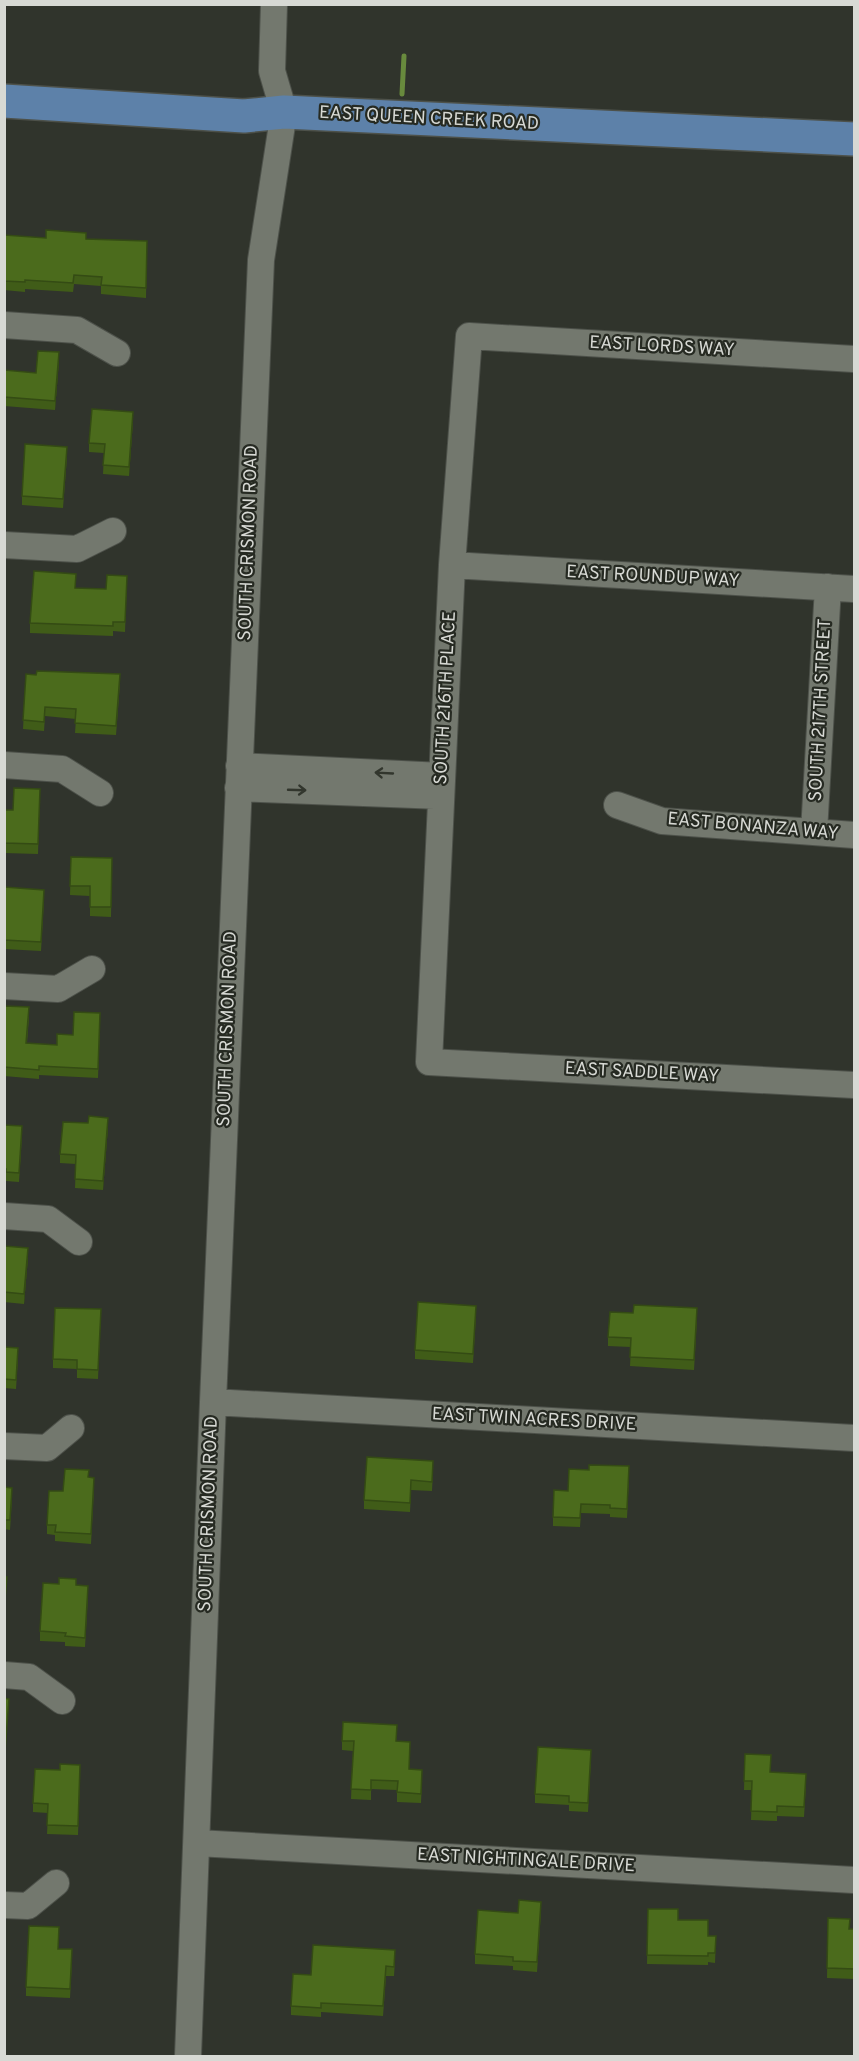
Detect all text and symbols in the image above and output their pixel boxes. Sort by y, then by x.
street label: EAST QUEEN CREEK ROAD [318,102,540,136]
street label: EAST LORDS WAY [589,332,735,362]
street label: SOUTH CRISMON ROAD [234,445,264,641]
street label: EAST ROUNDUP WAY [566,561,740,593]
street label: SOUTH 216TH PLACE [430,611,462,785]
street label: SOUTH 217TH STREET [805,618,837,802]
one-way arrow [374,767,394,778]
one-way arrow [286,785,306,796]
street label: EAST BONANZA WAY [666,808,840,846]
street label: SOUTH CRISMON ROAD [213,931,243,1127]
street label: EAST SADDLE WAY [564,1057,720,1089]
street label: EAST TWIN ACRES DRIVE [431,1403,637,1437]
street label: SOUTH CRISMON ROAD [194,1416,224,1612]
street label: EAST NIGHTINGALE DRIVE [416,1844,636,1878]

